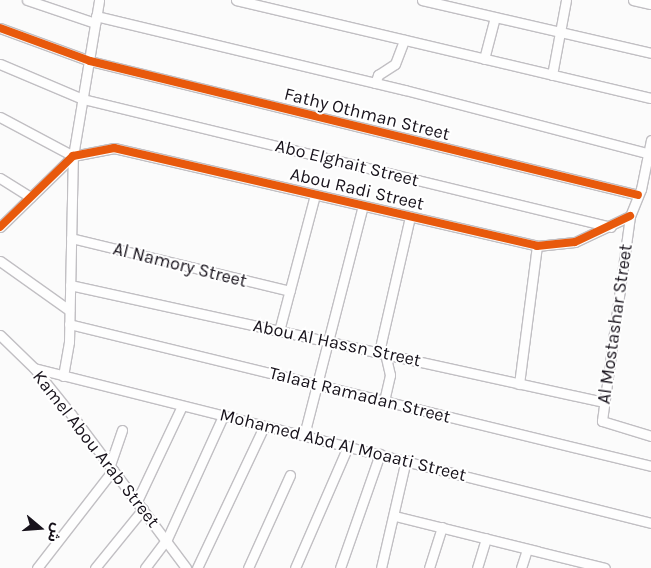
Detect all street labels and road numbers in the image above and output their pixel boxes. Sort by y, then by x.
street label: Fathy Othman Street [282,83,452,145]
street label: Abo Elghait Street [273,135,421,191]
street label: Abou Radi Street [288,163,426,215]
street label: Al Namory Street [111,238,249,292]
street label: Al Mostashar Street [593,243,637,405]
street label: Abou Al Hassn Street [251,315,423,371]
street label: Talaat Ramadan Street [267,362,453,428]
street label: Kamel Abou Arab Street [28,366,164,532]
street label: Mohamed Abd Al Moaati Street [218,404,468,486]

